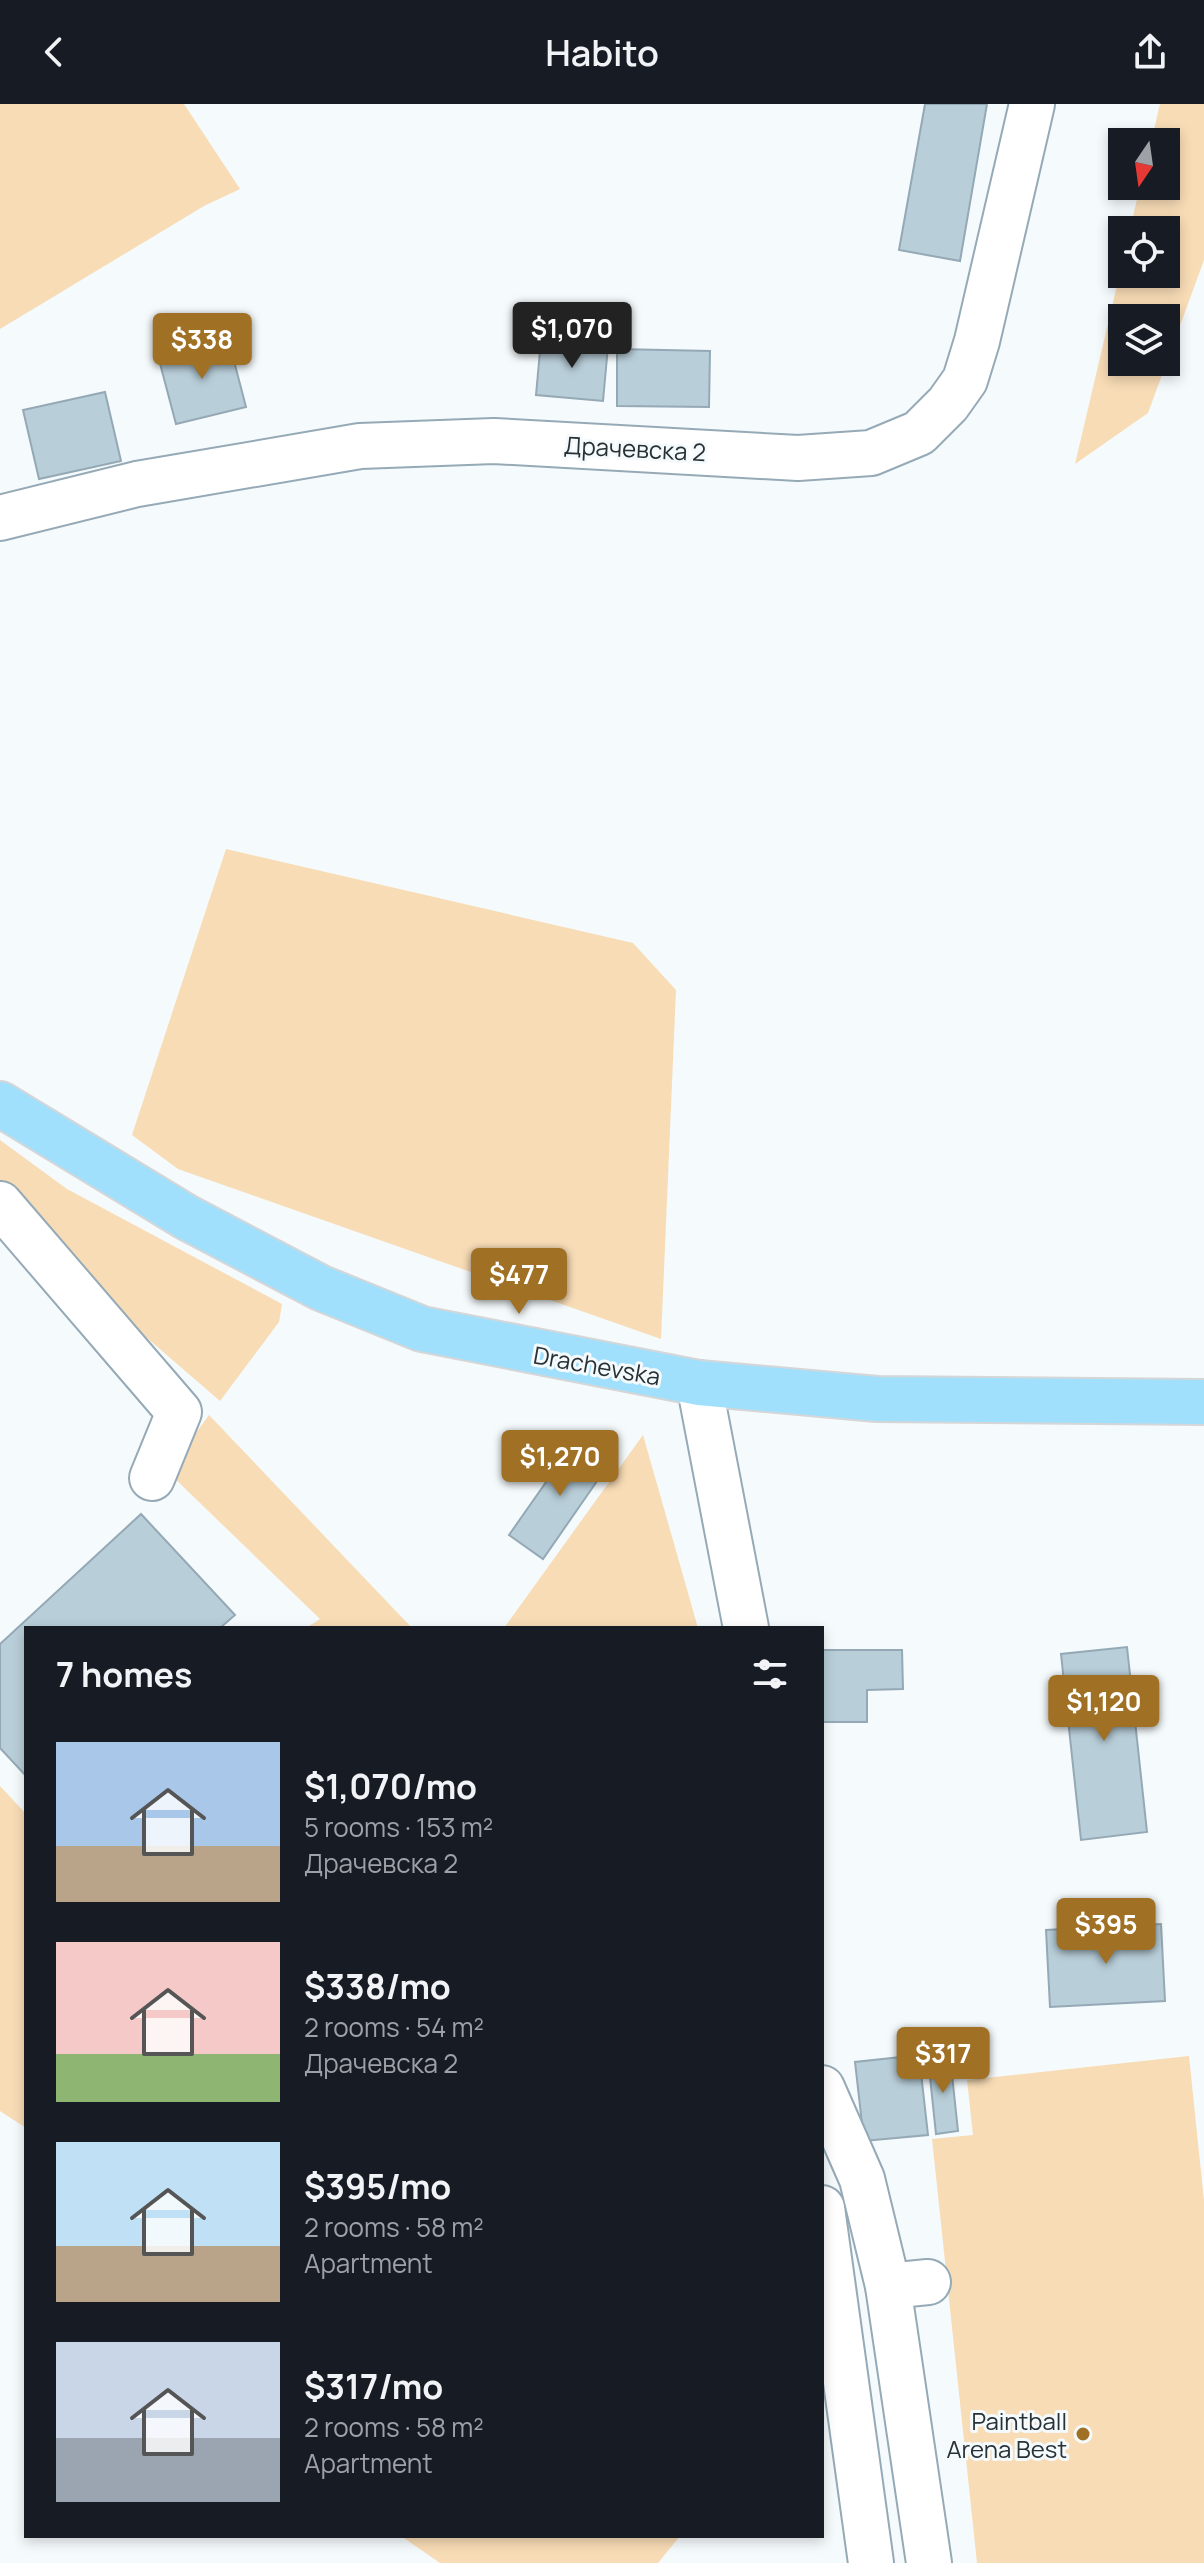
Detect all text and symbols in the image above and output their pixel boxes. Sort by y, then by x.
text: Habito [545,28,659,77]
icon: back [32,30,76,74]
icon: share [1128,30,1172,74]
north arrow [1108,128,1180,200]
map controls [1108,128,1180,376]
button: locate [1108,216,1180,288]
pin: $1,070 [507,302,637,370]
button: layers [1108,304,1180,376]
text: $1,070 [531,310,613,346]
pin: $338 [155,313,249,381]
text: $338 [171,321,233,357]
street label: Драчевска 2 [563,428,707,468]
pin: $477 [472,1248,566,1316]
text: $477 [489,1256,549,1292]
street label: Drachevska [531,1338,663,1392]
pin: $1,270 [495,1430,625,1498]
text: $1,270 [519,1438,601,1474]
text: 7 homes [56,1651,192,1697]
icon: filters [748,1652,792,1696]
pin: $1,120 [1039,1675,1169,1743]
text: $1,120 [1066,1683,1142,1719]
text: $1,070/mo [304,1763,477,1809]
icon: home [120,1774,216,1870]
text: 5 rooms · 153 m² [304,1809,493,1845]
text: Драчевска 2 [304,1845,458,1881]
pin: $395 [1059,1898,1153,1966]
text: $395 [1075,1906,1137,1942]
text: $338/mo [304,1963,451,2009]
icon: home [120,1974,216,2070]
text: 2 rooms · 54 m² [304,2009,484,2045]
pin: $317 [896,2027,990,2095]
text: $317 [915,2035,971,2071]
text: Драчевска 2 [304,2045,458,2081]
text: $395/mo [304,2163,451,2209]
icon: home [120,2174,216,2270]
text: 2 rooms · 58 m² [304,2209,484,2245]
text: Apartment [304,2245,433,2281]
text: $317/mo [304,2363,443,2409]
icon: home [120,2374,216,2470]
place label: Paintball Arena Best [946,2404,1067,2465]
text: 2 rooms · 58 m² [304,2409,484,2445]
marker: Paintball Arena Best [1074,2425,1092,2443]
text: Apartment [304,2445,433,2481]

